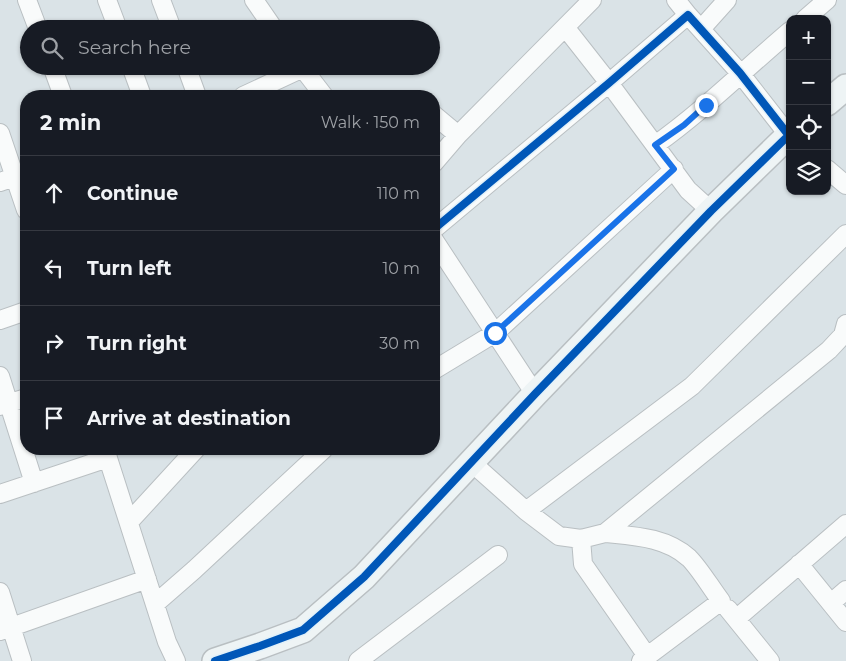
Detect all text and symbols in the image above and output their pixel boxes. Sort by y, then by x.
map controls [786,15,831,195]
button: + [786,15,831,60]
search box [20,20,440,75]
icon: search [38,34,66,62]
text: Search here [78,36,191,59]
button: − [786,60,831,105]
route end [695,94,718,117]
button: locate [786,105,831,150]
text: 2 min [40,110,101,135]
text: Walk · 150 m [321,113,420,132]
button: layers [786,150,831,195]
icon: ahead [40,179,68,207]
text: Continue [87,182,178,205]
text: 110 m [377,184,420,203]
icon: left [40,254,68,282]
text: Turn left [87,257,172,280]
text: 10 m [382,259,420,278]
route start [484,322,507,345]
icon: right [40,329,68,357]
text: Turn right [87,332,187,355]
text: 30 m [379,334,420,353]
icon: arrive [40,404,68,432]
text: Arrive at destination [87,407,291,430]

